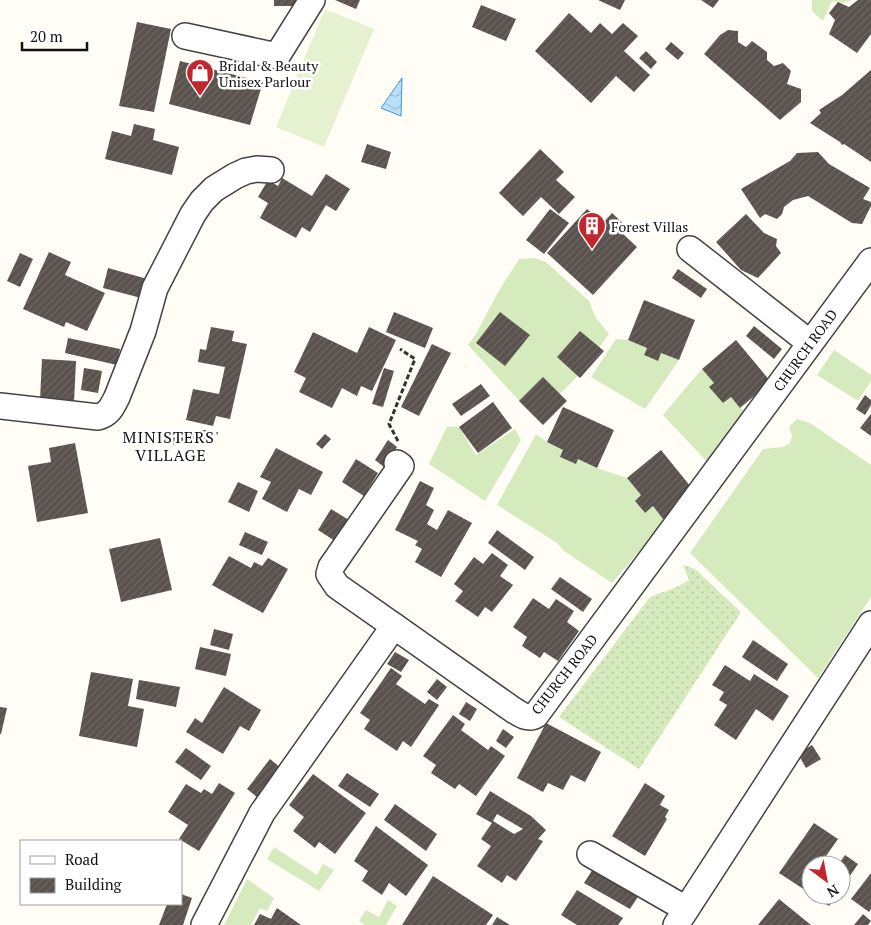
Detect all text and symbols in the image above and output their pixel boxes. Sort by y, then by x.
scale bar [22,20,88,52]
text: 20 m [30,26,63,46]
place label: Bridal & Beauty Unisex Parlour [219,56,319,91]
shop icon: Bridal & Beauty Unisex Parlour [185,58,215,97]
building icon: Forest Villas [577,211,607,250]
place label: Forest Villas [611,217,688,236]
street label: CHURCH ROAD [769,305,841,395]
district label: MINISTERS' VILLAGE [123,426,219,466]
street label: CHURCH ROAD [527,630,601,718]
legend [20,840,182,905]
text: Road [65,849,98,869]
north arrow [801,855,851,905]
text: Building [65,874,123,894]
text: N [823,881,843,903]

